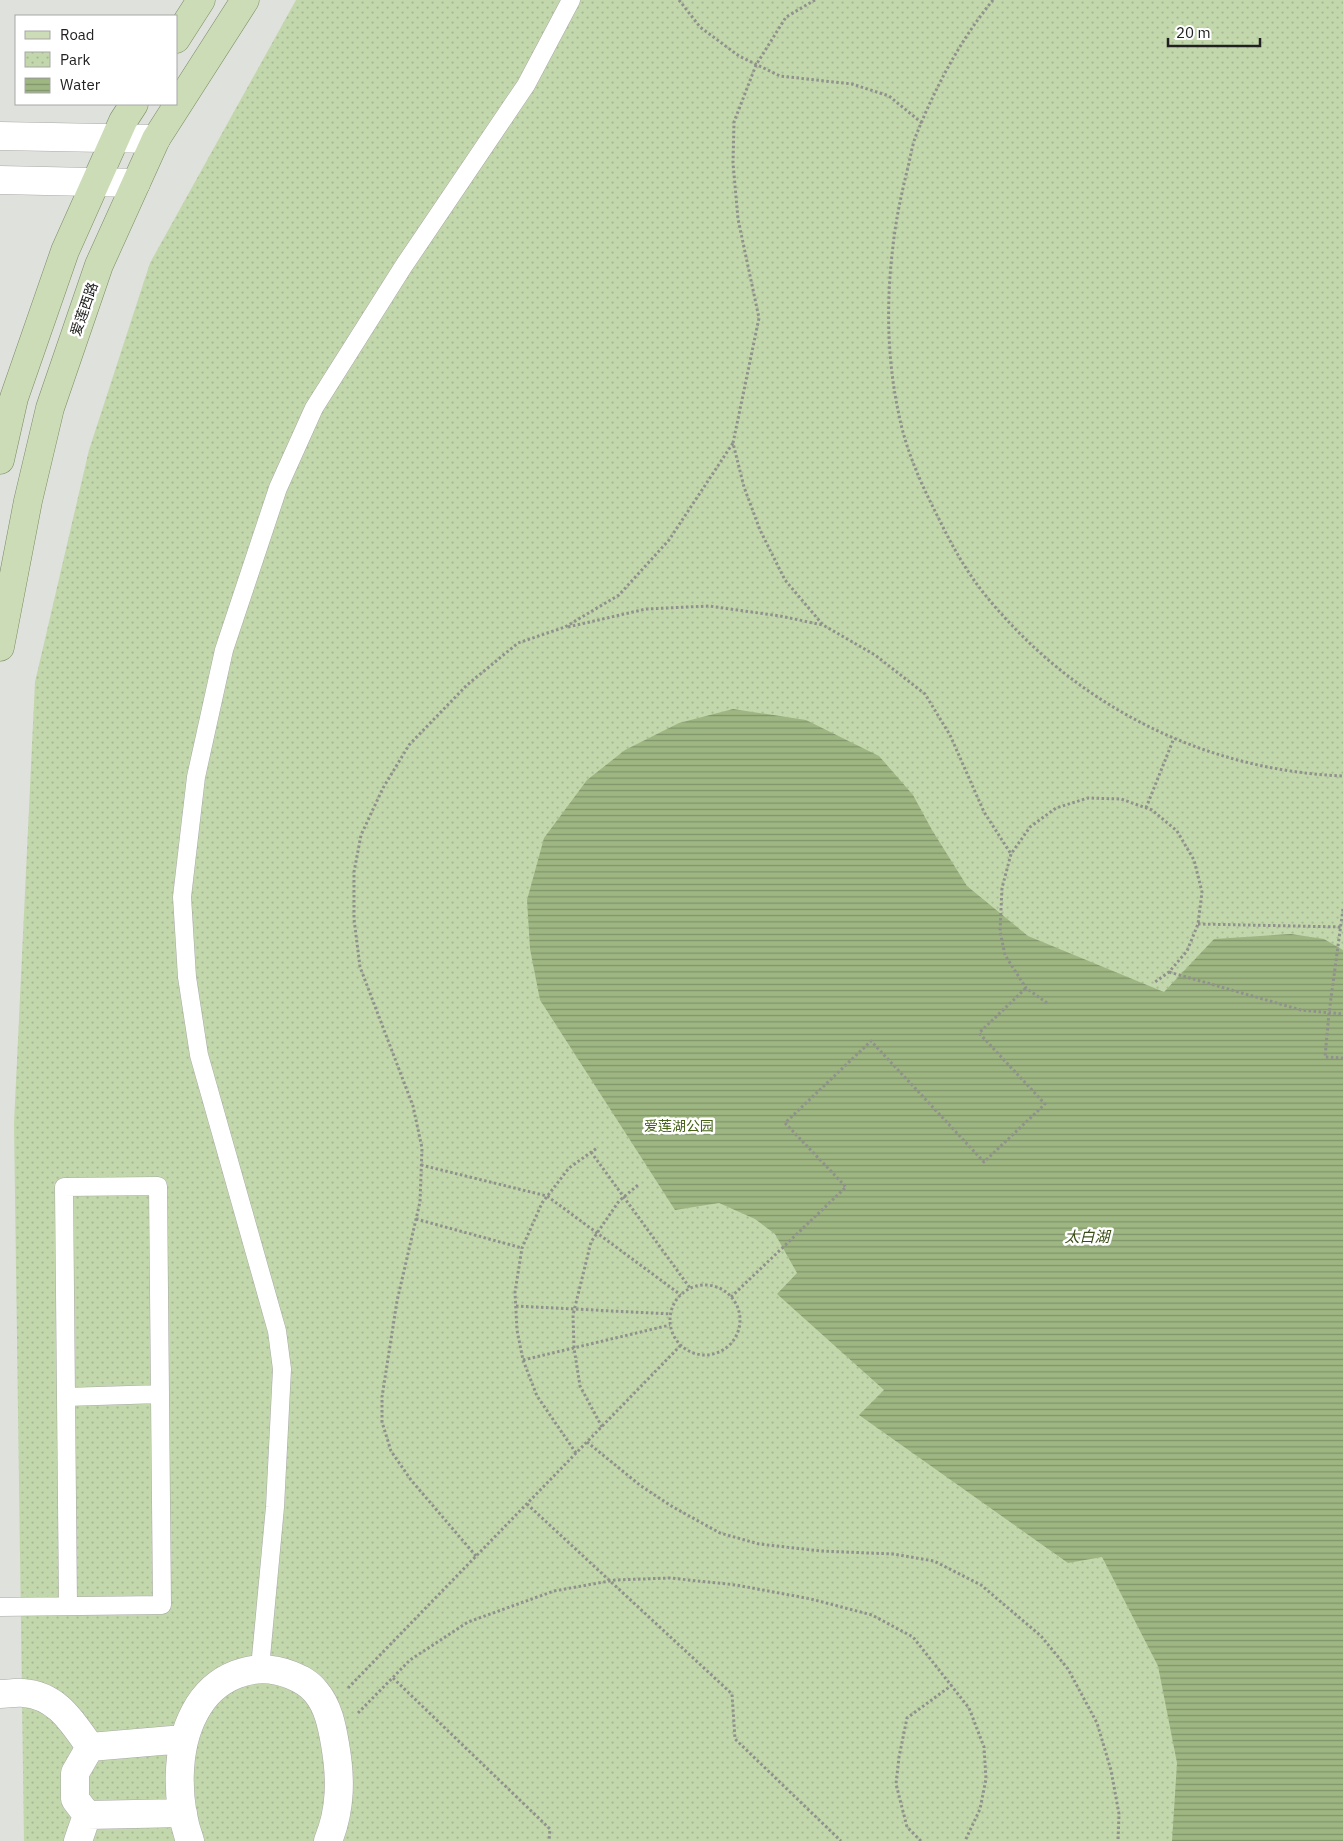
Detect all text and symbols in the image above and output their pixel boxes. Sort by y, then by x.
legend [15,15,178,105]
scale bar [1168,15,1260,47]
text: 20 m [1176,23,1211,42]
text: Road [60,25,95,44]
text: Park [60,50,90,69]
text: Water [60,75,101,94]
street label: 爱莲西路 [66,280,102,338]
park label: 爱莲湖公园 [644,1117,714,1135]
water label: 太白湖 [1064,1227,1111,1246]

